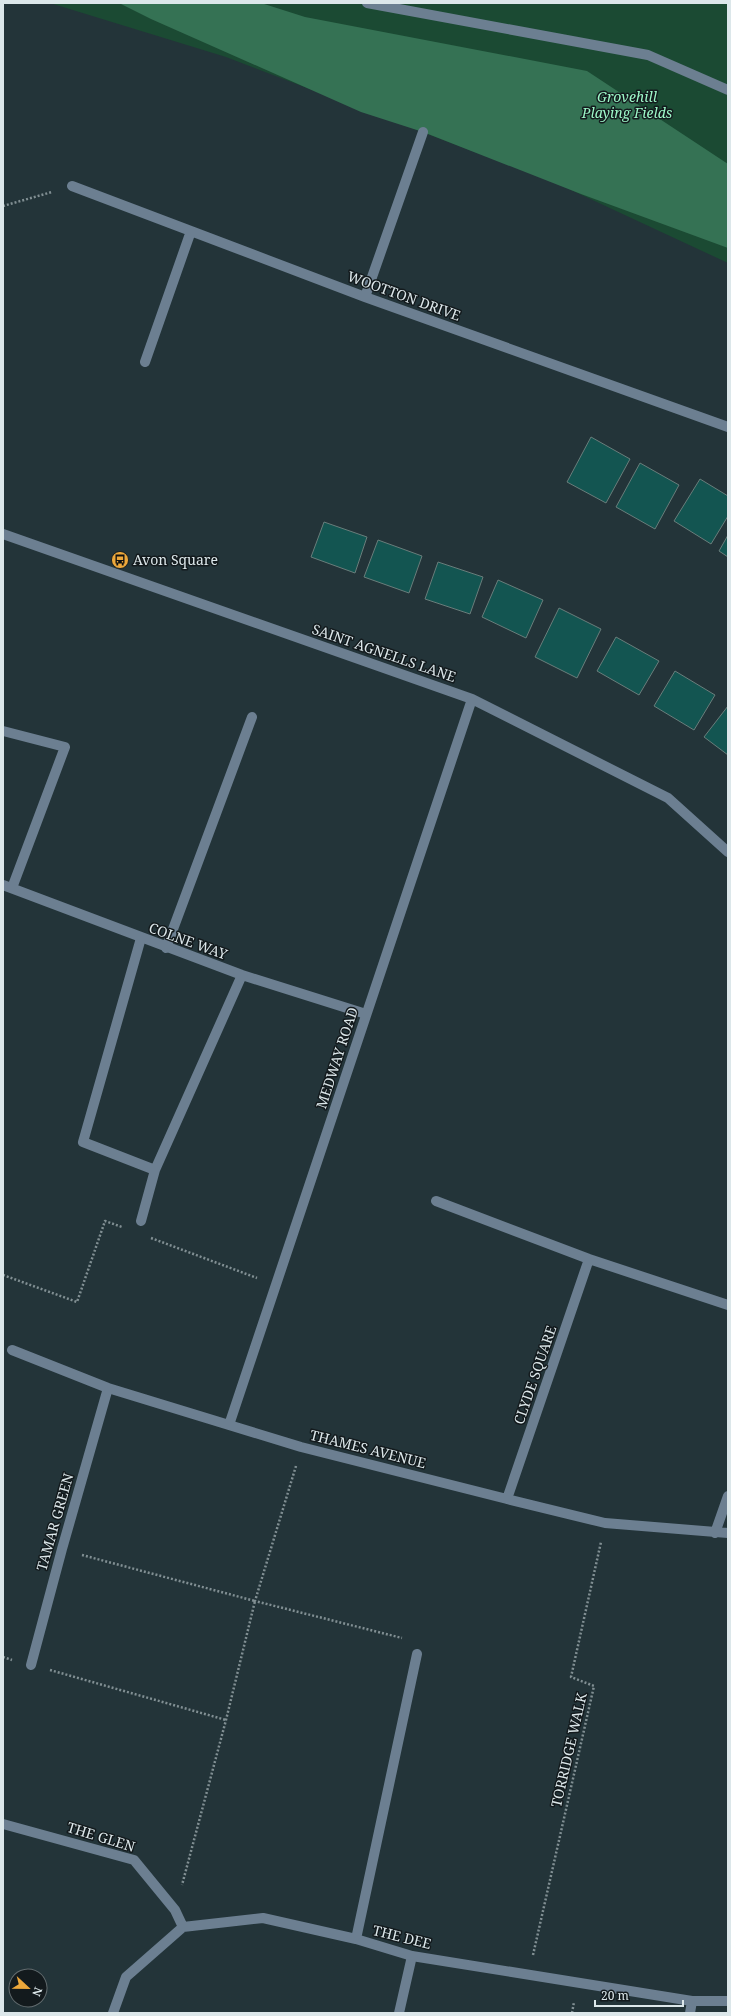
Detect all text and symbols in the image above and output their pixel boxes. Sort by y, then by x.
park label: Grovehill Playing Fields [581,87,673,122]
street label: WOOTTON DRIVE [345,266,464,325]
bus stop icon: Avon Square [110,550,130,570]
place label: Avon Square [133,550,218,569]
street label: SAINT AGNELLS LANE [310,619,459,686]
street label: COLNE WAY [146,918,230,964]
street label: MEDWAY ROAD [311,1005,362,1111]
street label: CLYDE SQUARE [509,1323,560,1427]
street label: THAMES AVENUE [308,1425,428,1472]
street label: TAMAR GREEN [32,1471,78,1573]
street label: TORRIDGE WALK [546,1691,591,1809]
street label: THE GLEN [65,1817,138,1856]
street label: THE DEE [371,1920,434,1953]
north arrow [8,1968,48,2008]
scale bar [595,1982,683,2008]
text: N [29,1985,46,1999]
text: 20 m [601,1987,629,2004]

